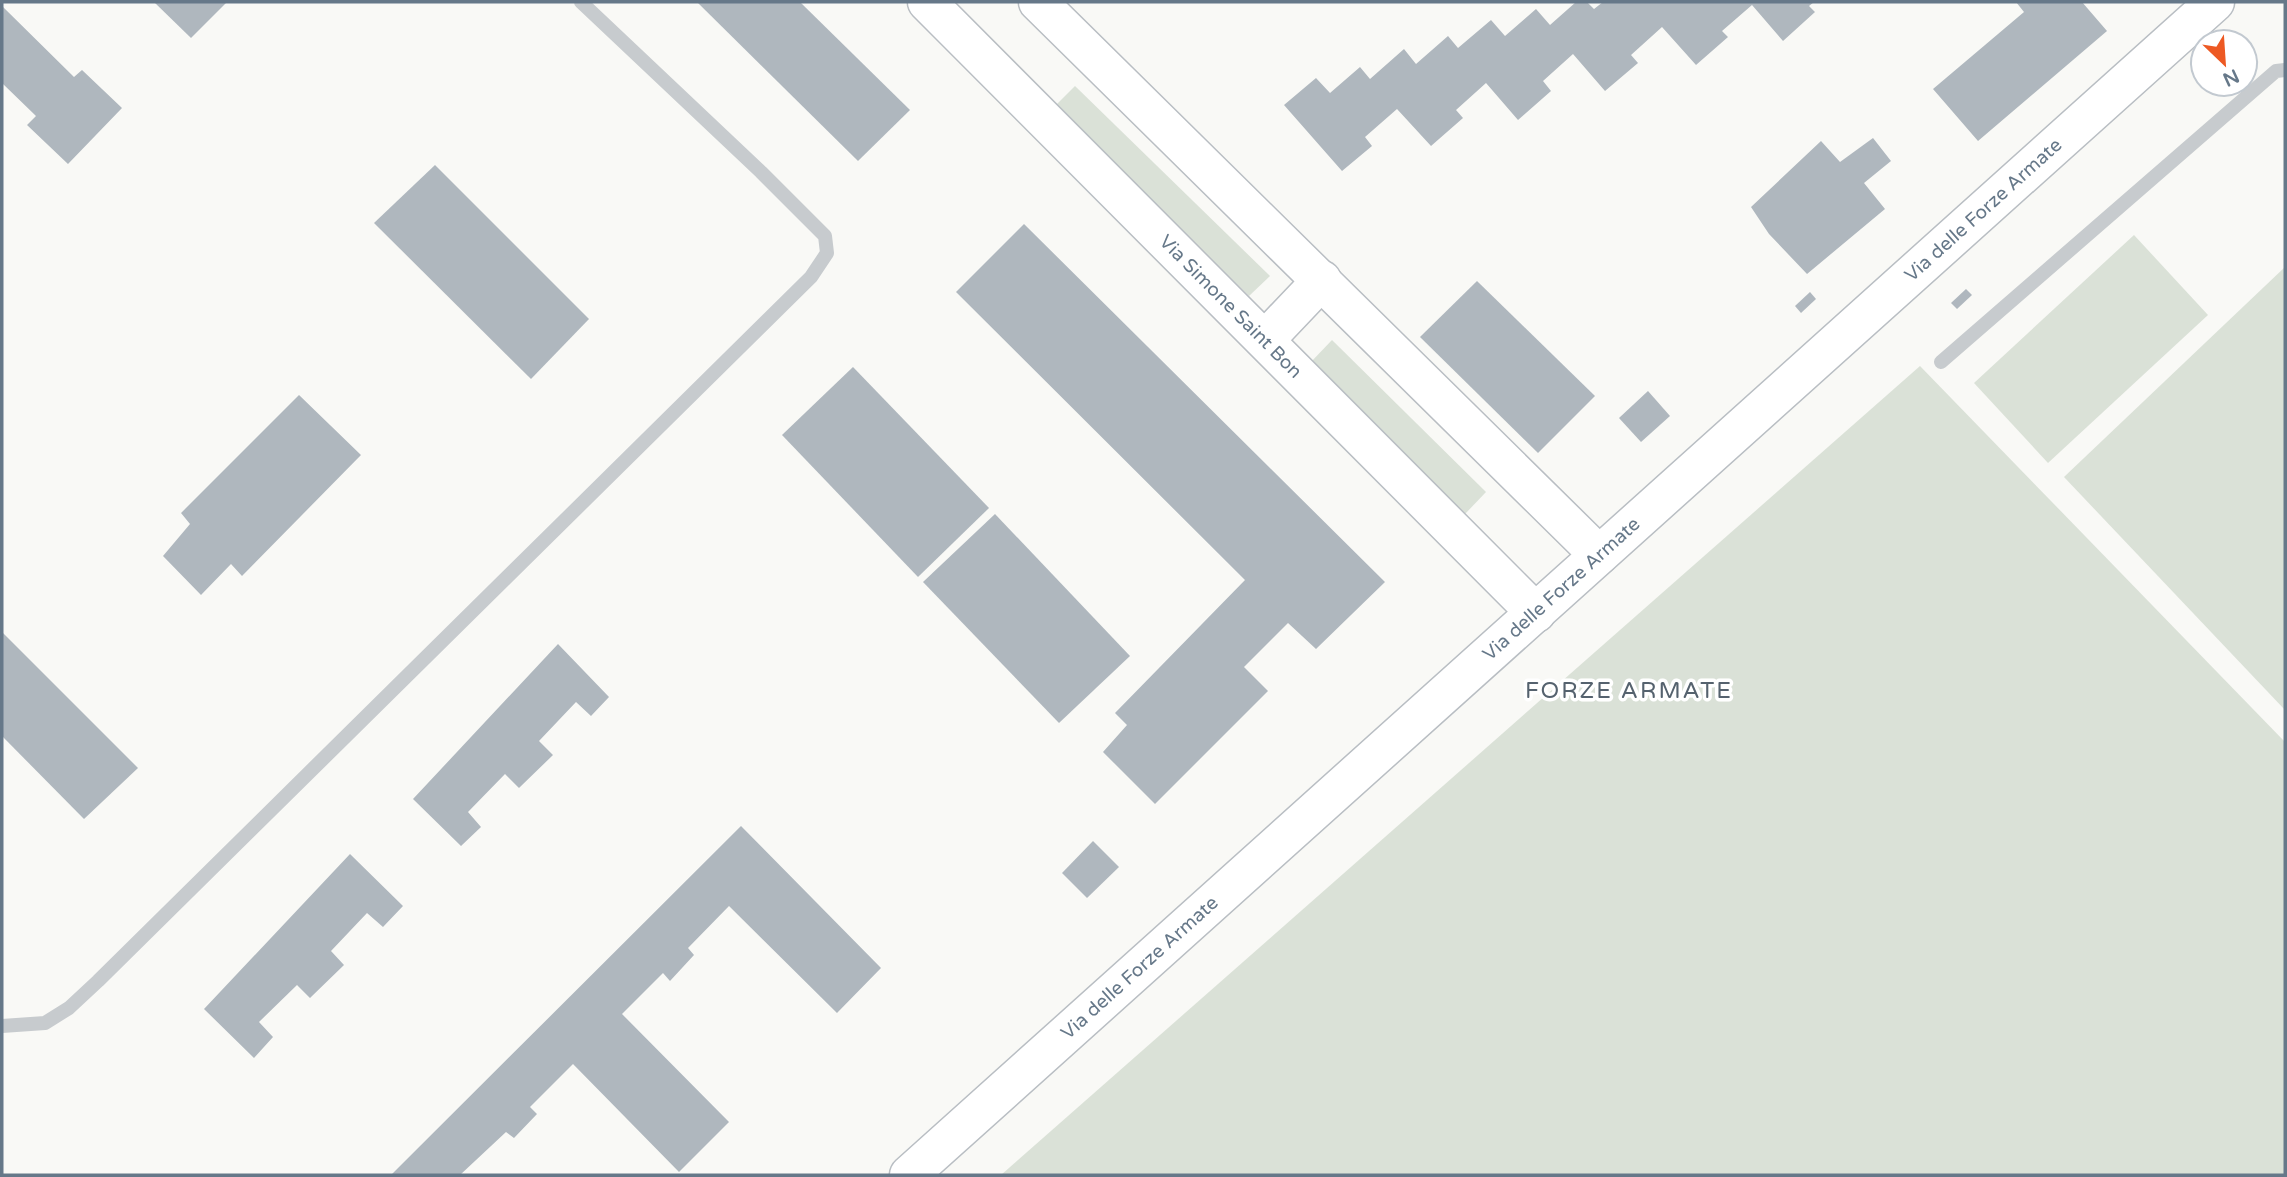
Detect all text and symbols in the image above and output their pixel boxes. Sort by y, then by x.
north arrow [2189,28,2259,98]
text: N [2219,64,2242,91]
street label: Via delle Forze Armate [1900,134,2066,286]
street label: Via Simone Saint Bon [1155,230,1306,383]
street label: Via delle Forze Armate [1478,513,1644,665]
district label: FORZE ARMATE [1525,677,1733,705]
street label: Via delle Forze Armate [1057,892,1223,1044]

